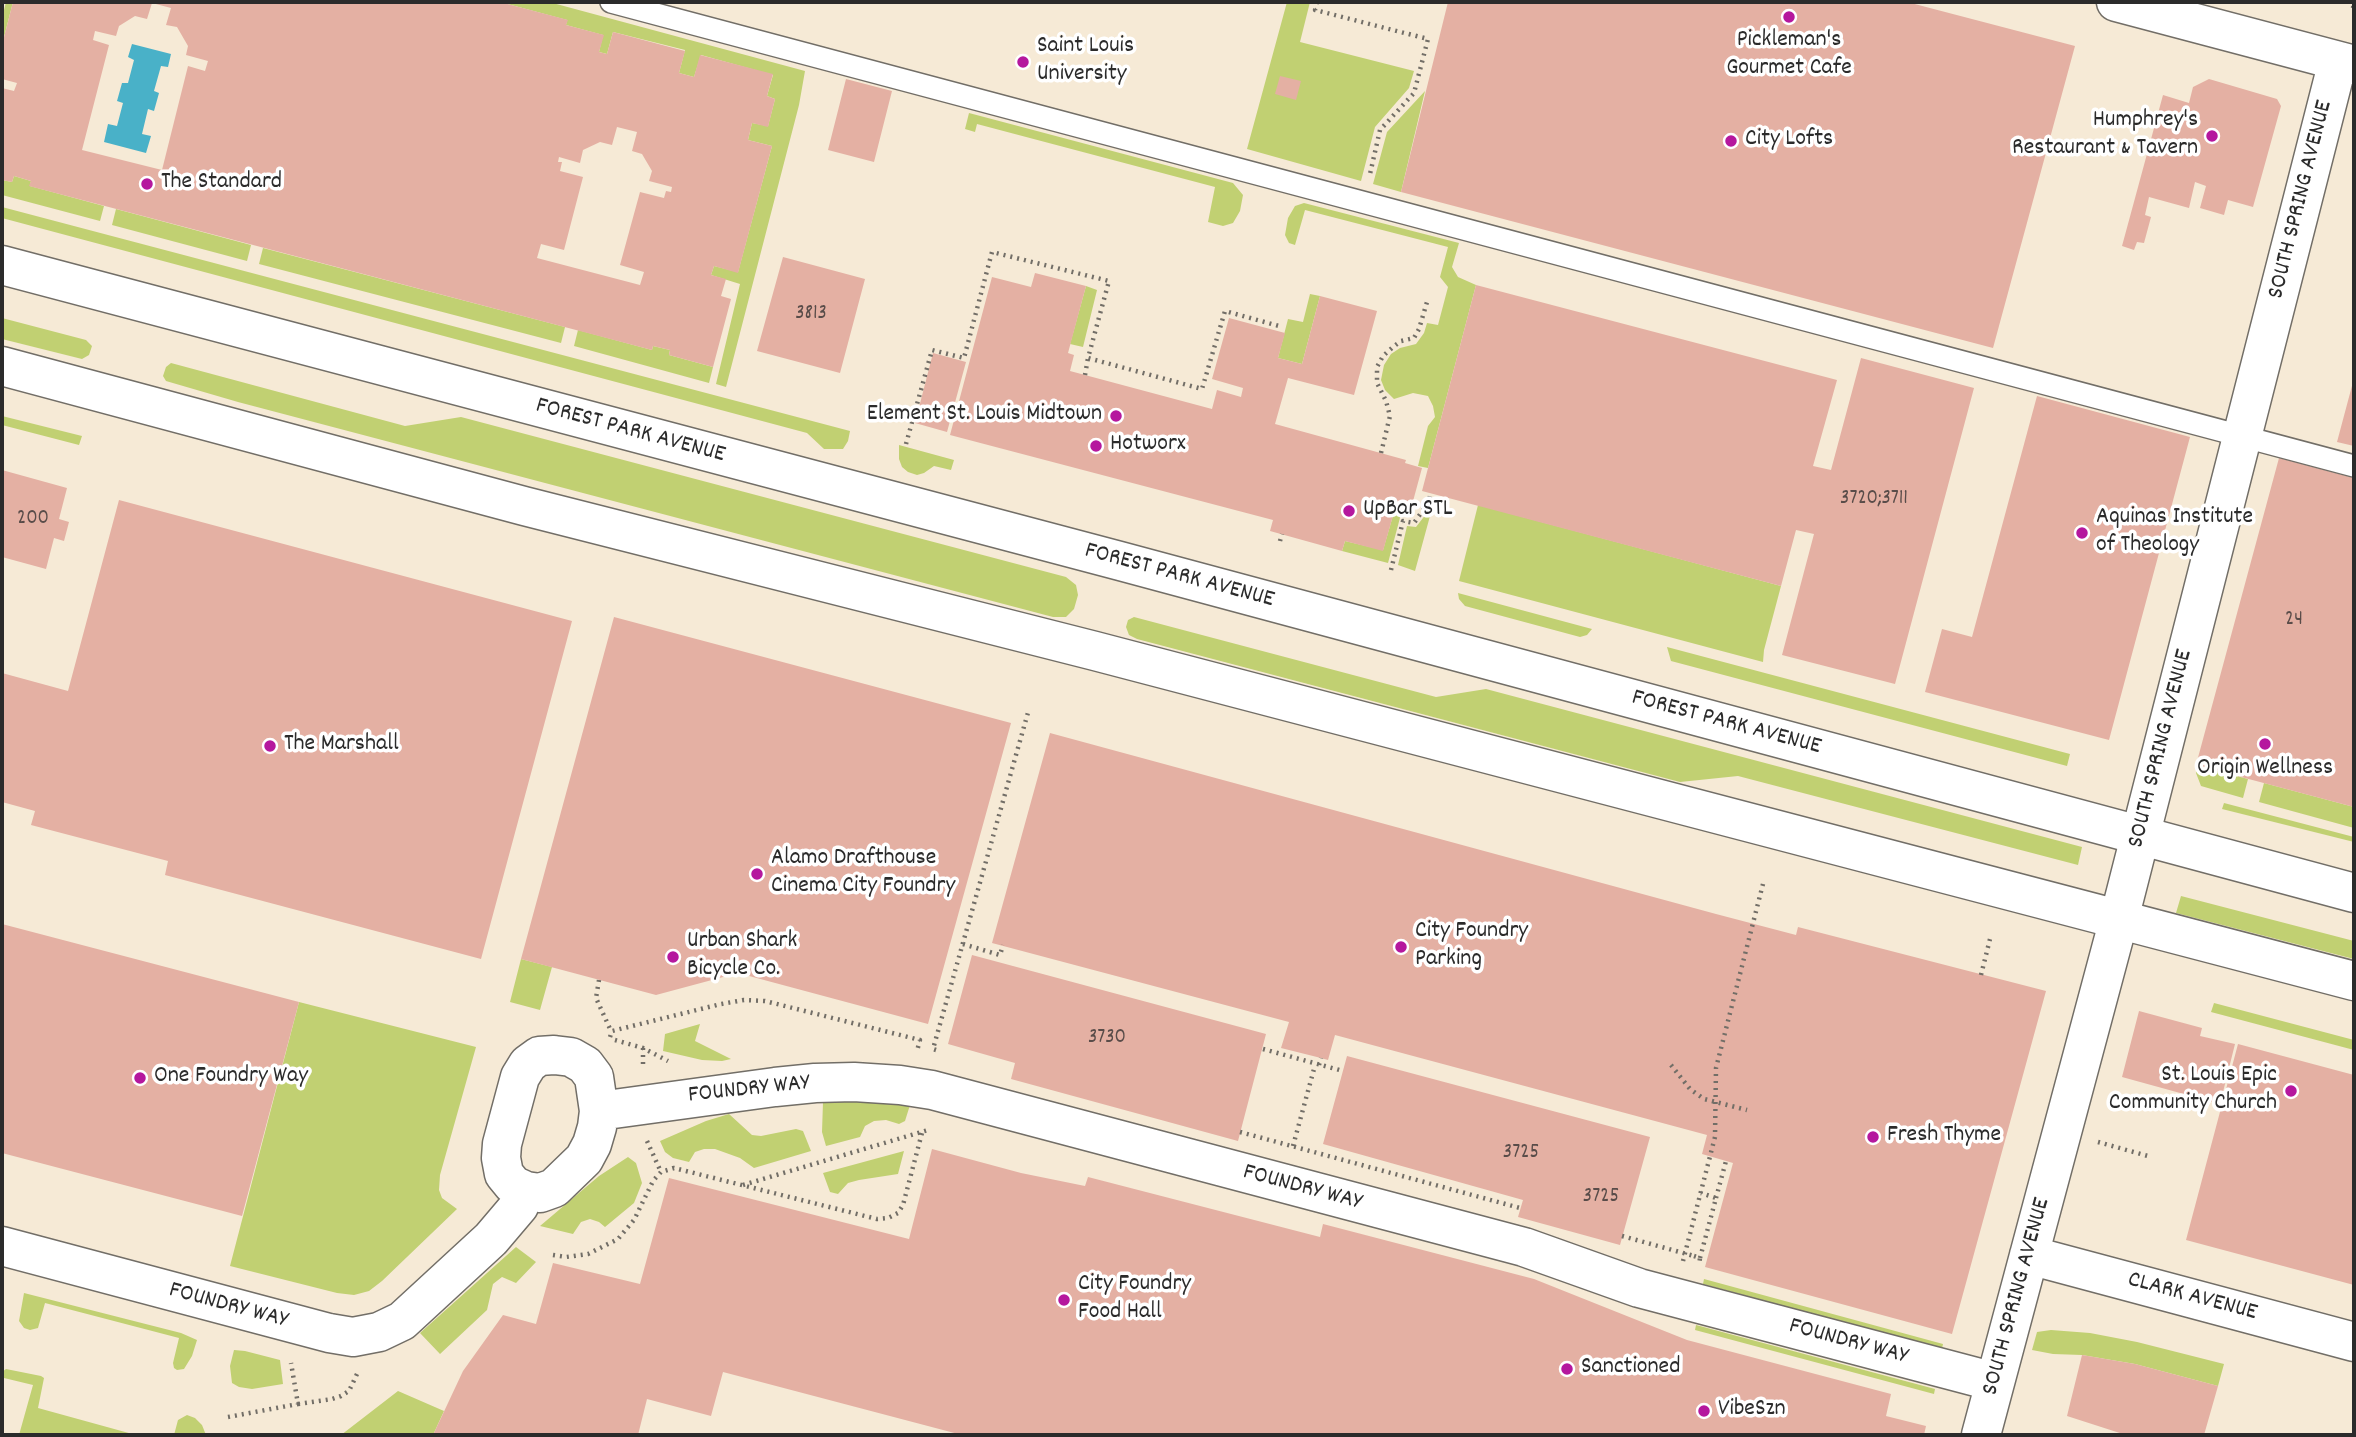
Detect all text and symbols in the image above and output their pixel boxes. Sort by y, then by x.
marker: Pickleman's Gourmet Cafe [1781,9,1797,25]
place label: Pickleman's Gourmet Cafe [1726,28,1852,84]
place label: Saint Louis University [1037,34,1134,90]
marker: Saint Louis University [1015,54,1031,70]
street label: SOUTH SPRING AVENUE [2263,98,2341,302]
place label: Humphrey's Restaurant & Tavern [2012,108,2198,164]
place label: City Lofts [1745,127,1833,155]
marker: Humphrey's Restaurant & Tavern [2204,128,2220,144]
marker: City Lofts [1723,133,1739,149]
place label: The Standard [161,170,282,198]
marker: The Standard [139,176,155,192]
house number: 3813 [795,302,827,328]
street label: FOREST PARK AVENUE [532,393,728,471]
place label: Element St. Louis Midtown [867,402,1102,430]
marker: Element St. Louis Midtown [1108,408,1124,424]
place label: Hotworx [1110,432,1186,460]
marker: Hotworx [1088,438,1104,454]
house number: 3720;3711 [1840,487,1908,513]
place label: UpBar STL [1363,497,1453,525]
marker: UpBar STL [1341,503,1357,519]
place label: Aquinas Institute of Theology [2096,505,2253,561]
house number: 200 [17,507,49,533]
marker: Aquinas Institute of Theology [2074,525,2090,541]
street label: FOREST PARK AVENUE [1081,538,1277,616]
house number: 24 [2285,608,2303,634]
street label: SOUTH SPRING AVENUE [2123,647,2201,851]
street label: FOREST PARK AVENUE [1628,685,1824,763]
place label: The Marshall [284,732,399,760]
marker: Origin Wellness [2257,736,2273,752]
marker: The Marshall [262,738,278,754]
place label: Origin Wellness [2197,756,2333,784]
place label: Alamo Drafthouse Cinema City Foundry [771,846,955,902]
marker: Alamo Drafthouse Cinema City Foundry [749,866,765,882]
place label: City Foundry Parking [1415,919,1528,975]
place label: Urban Shark Bicycle Co. [687,929,797,985]
marker: City Foundry Parking [1393,939,1409,955]
marker: Urban Shark Bicycle Co. [665,949,681,965]
house number: 3730 [1088,1026,1126,1052]
place label: St. Louis Epic Community Church [2109,1063,2277,1119]
place label: One Foundry Way [154,1064,308,1092]
marker: One Foundry Way [132,1070,148,1086]
street label: FOUNDRY WAY [687,1070,811,1112]
marker: St. Louis Epic Community Church [2283,1083,2299,1099]
place label: Fresh Thyme [1887,1123,2001,1151]
marker: Fresh Thyme [1865,1129,1881,1145]
house number: 3725 [1503,1141,1539,1167]
street label: FOUNDRY WAY [1239,1159,1365,1219]
house number: 3725 [1583,1185,1619,1211]
street label: SOUTH SPRING AVENUE [1978,1195,2058,1399]
street label: CLARK AVENUE [2124,1267,2260,1329]
place label: City Foundry Food Hall [1078,1272,1191,1328]
street label: FOUNDRY WAY [165,1277,291,1337]
marker: City Foundry Food Hall [1056,1292,1072,1308]
street label: FOUNDRY WAY [1785,1313,1911,1373]
place label: Sanctioned [1581,1355,1680,1383]
marker: Sanctioned [1559,1361,1575,1377]
place label: VibeSzn [1718,1397,1786,1425]
marker: VibeSzn [1696,1403,1712,1419]

